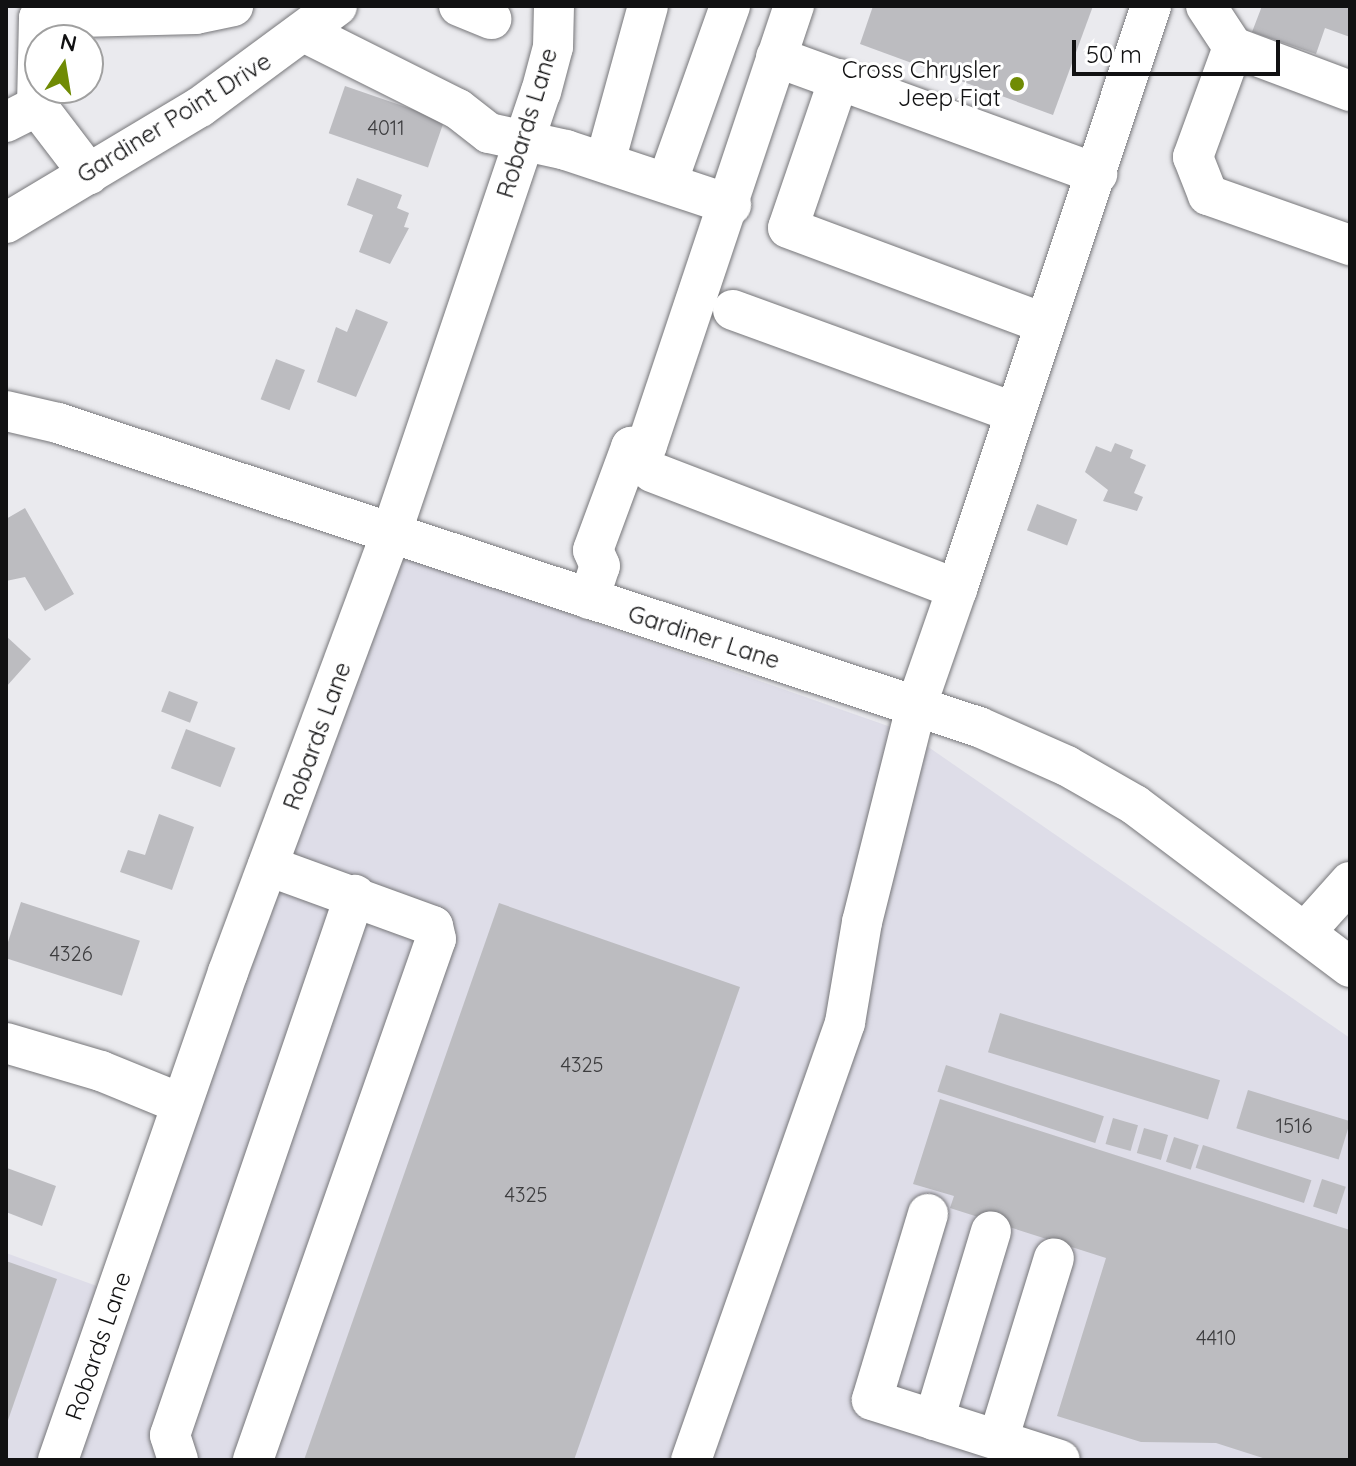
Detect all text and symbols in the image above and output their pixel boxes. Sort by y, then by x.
north arrow [24,24,104,104]
scale bar [1076,24,1284,74]
text: N [58,27,79,58]
text: 50 m [1086,39,1142,69]
street label: Robards Lane [491,45,563,201]
street label: Gardiner Point Drive [72,47,276,189]
place label: Cross Chrysler Jeep Fiat [842,56,1001,112]
marker: Cross Chrysler Jeep Fiat [1008,75,1026,93]
house number: 4011 [367,115,405,139]
street label: Gardiner Lane [624,599,784,675]
street label: Robards Lane [277,658,357,814]
house number: 4326 [50,941,92,965]
house number: 4325 [561,1052,603,1076]
house number: 1516 [1276,1113,1312,1137]
house number: 4325 [505,1182,547,1206]
street label: Robards Lane [59,1268,137,1424]
house number: 4410 [1196,1325,1236,1349]

